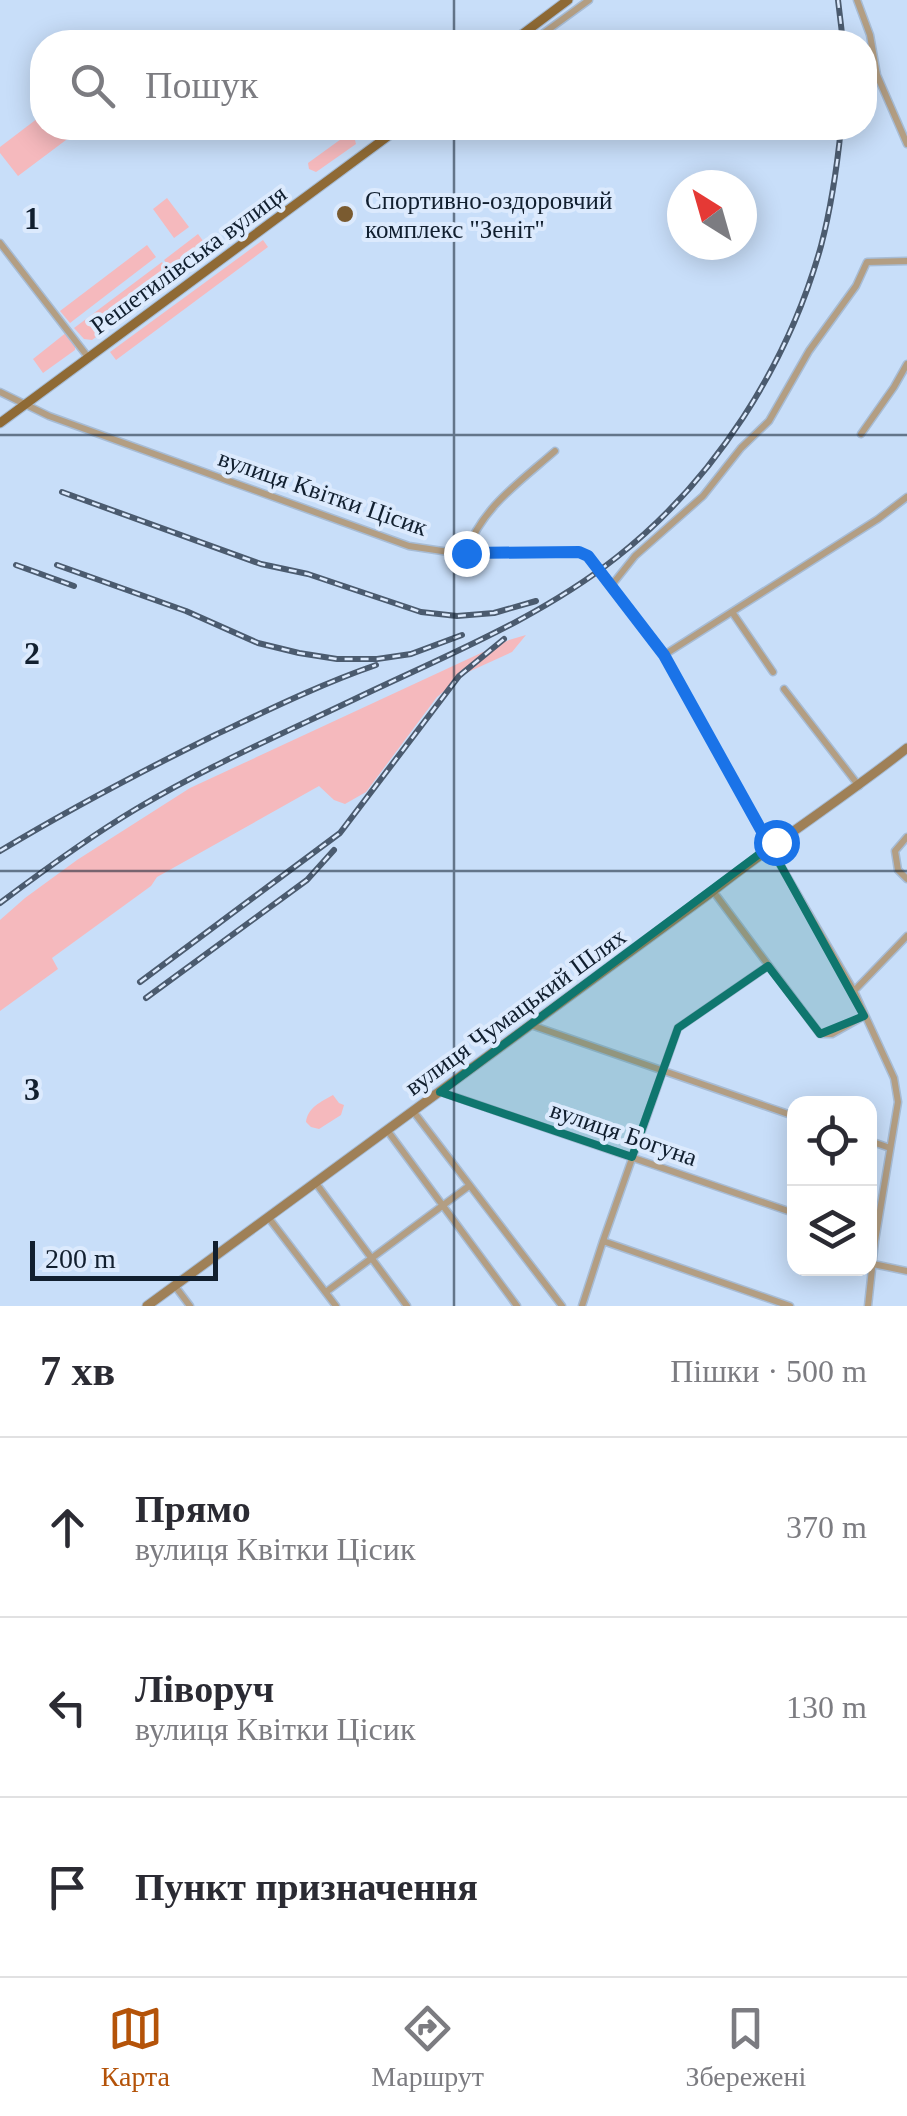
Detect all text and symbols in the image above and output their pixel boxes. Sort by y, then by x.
search box [30,30,877,140]
icon: search [65,58,120,113]
text: Пошук [145,64,258,106]
north arrow [667,170,757,260]
street label: Решетилівська вулиця [85,179,292,339]
place label: Спортивно-оздоровчий комплекс "Зеніт" [365,187,612,243]
text: 1 [24,200,40,236]
marker: Спортивно-оздоровчий комплекс "Зеніт" [334,203,356,225]
street label: вулиця Квітки Цісик [215,444,432,541]
route end [444,531,490,577]
text: 2 [24,635,40,671]
route start [754,820,800,866]
street label: вулиця Чумацький Шлях [400,922,631,1101]
text: 3 [24,1071,40,1107]
street label: вулиця Богуна [547,1096,701,1171]
map controls [787,1096,877,1276]
button: locate [787,1096,877,1186]
button: layers [787,1186,877,1276]
scale bar [30,1236,218,1280]
text: 200 m [45,1243,116,1274]
text: 7 хв [40,1348,115,1394]
text: Пішки · 500 m [670,1353,867,1389]
text: Прямо [135,1488,251,1530]
icon: ahead [40,1500,95,1555]
text: 370 m [786,1509,867,1545]
text: вулиця Квітки Цісик [135,1531,415,1567]
text: Ліворуч [135,1668,274,1710]
icon: left [40,1680,95,1735]
text: 130 m [786,1689,867,1725]
text: вулиця Квітки Цісик [135,1711,415,1747]
icon: arrive [40,1860,95,1915]
text: Пункт призначення [135,1866,478,1908]
tab: Карта [101,2001,170,2093]
tab: Маршрут [371,2001,484,2093]
tab: Збережені [685,2001,806,2093]

